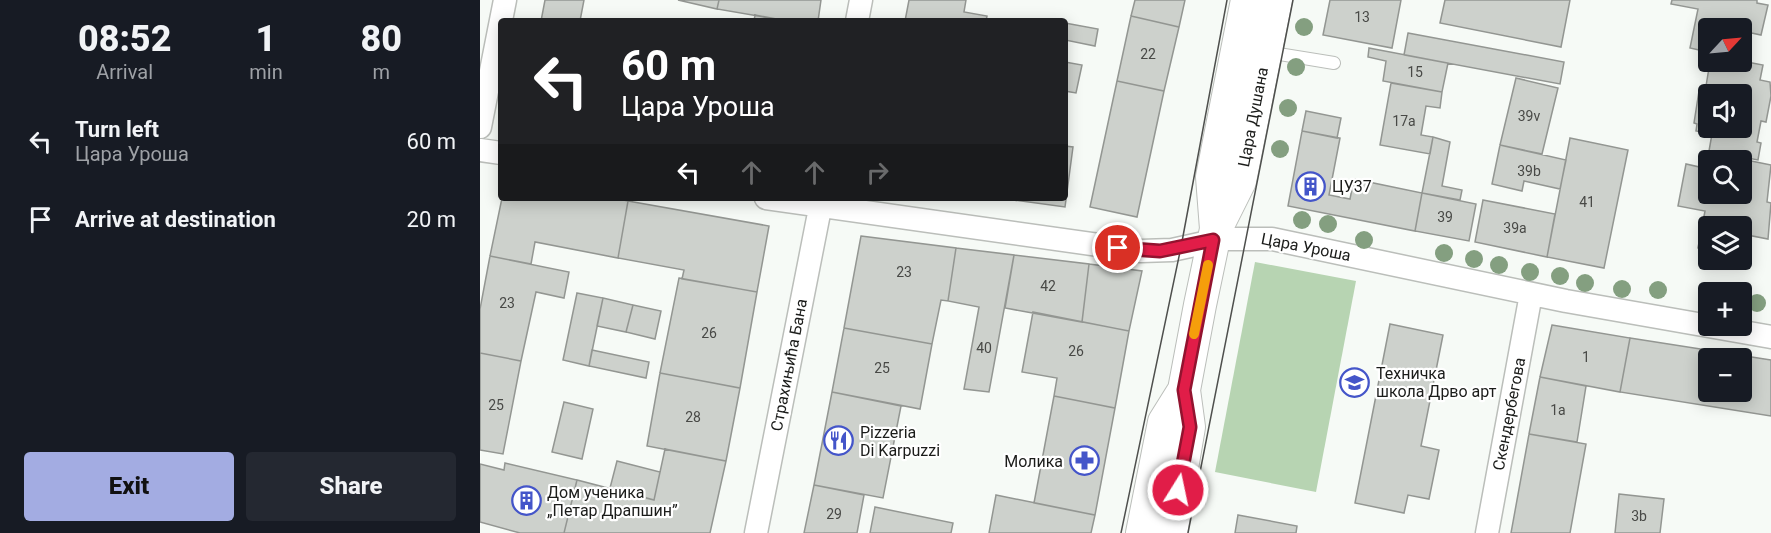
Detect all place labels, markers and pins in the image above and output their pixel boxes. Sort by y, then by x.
building icon: ЦУ37 [1295,170,1327,202]
place label: ЦУ37 [1332,177,1372,196]
pin [1092,222,1143,273]
place label: Техничка школа Дрво арт [1376,364,1497,401]
school or university icon: Техничка школа Дрво арт [1339,366,1371,398]
place label: Pizzeria Di Karpuzzi [860,423,940,460]
restaurant icon: Pizzeria Di Karpuzzi [823,425,855,457]
pharmacy icon: Молика [1068,445,1100,477]
place label: Молика [1004,452,1063,471]
place label: Дом ученика „Петар Драпшин” [547,483,678,520]
building icon: Дом ученика „Петар Драпшин” [510,485,542,517]

